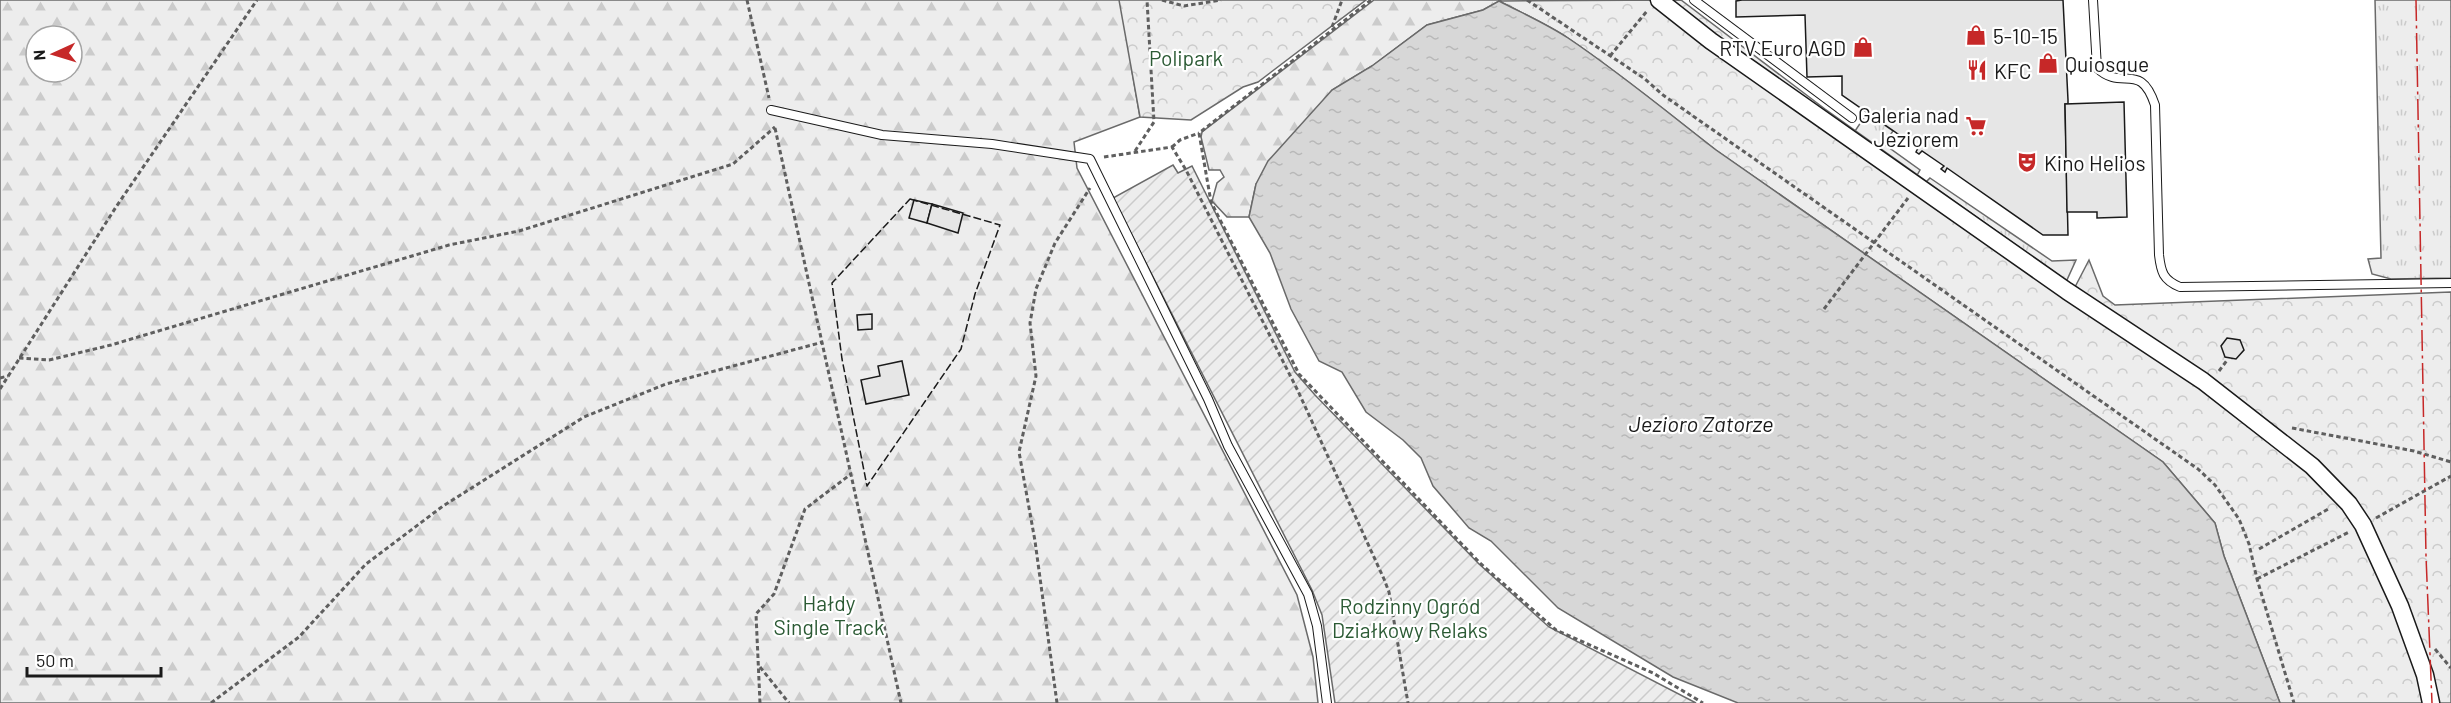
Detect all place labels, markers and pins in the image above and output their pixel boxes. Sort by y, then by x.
shop icon: 5-10-15 [1964,23,1988,47]
place label: 5-10-15 [1993,23,2058,48]
place label: RTV Euro AGD [1719,35,1846,60]
shop icon: RTV Euro AGD [1851,35,1875,59]
shop icon: Quiosque [2036,51,2060,75]
place label: Quiosque [2065,51,2149,76]
restaurant icon: KFC [1965,58,1989,82]
place label: KFC [1994,58,2031,83]
place label: Galeria nad Jeziorem [1858,102,1959,151]
supermarket icon: Galeria nad Jeziorem [1964,114,1988,138]
theatre icon: Kino Helios [2015,150,2039,174]
place label: Kino Helios [2044,150,2146,175]

